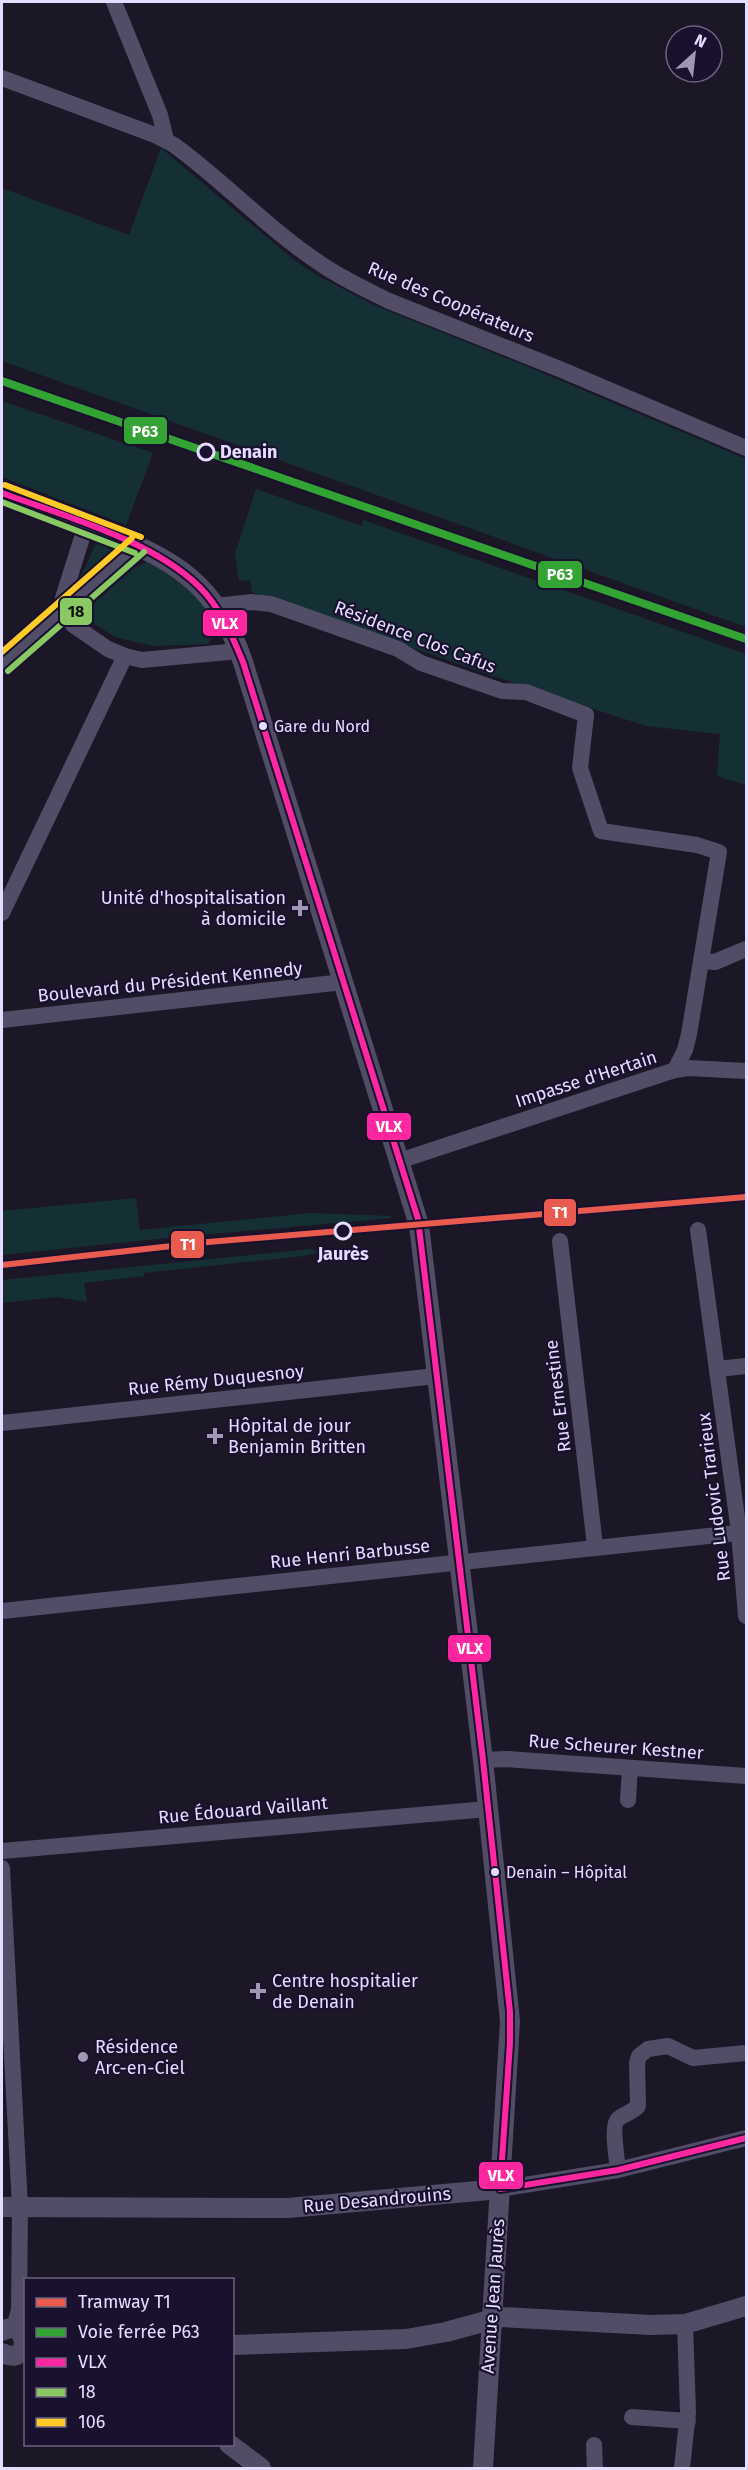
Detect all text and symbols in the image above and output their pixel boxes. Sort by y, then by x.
north arrow [664,24,724,84]
text: N [692,30,710,52]
street label: Rue des Coopérateurs [364,257,538,347]
line badge: P63 [123,416,168,445]
text: P63 [132,422,158,441]
place label: Denain [220,441,277,463]
marker: Denain [197,443,215,461]
line badge: P63 [537,560,583,589]
text: P63 [547,565,573,584]
street label: Résidence Clos Cafus [331,596,499,678]
line badge: 18 [59,597,93,626]
text: 18 [68,602,84,621]
line badge: VLX [202,609,248,637]
text: VLX [211,614,239,633]
place label: Gare du Nord [274,717,370,736]
marker: Gare du Nord [257,720,269,732]
place label: Unité d'hospitalisation à domicile [101,887,286,930]
marker: Unité d'hospitalisation à domicile [291,899,309,917]
street label: Boulevard du Président Kennedy [37,957,304,1007]
street label: Impasse d'Hertain [512,1046,660,1112]
line badge: VLX [366,1112,412,1141]
text: VLX [375,1117,403,1136]
line badge: T1 [543,1198,577,1227]
text: T1 [552,1203,568,1222]
marker: Jaurès [334,1222,352,1240]
line badge: T1 [170,1230,205,1259]
text: T1 [180,1235,196,1254]
place label: Jaurès [316,1243,369,1265]
street label: Rue Ernestine [540,1339,576,1453]
street label: Rue Rémy Duquesnoy [127,1360,305,1400]
street label: Rue Ludovic Trarieux [693,1411,735,1582]
place label: Hôpital de jour Benjamin Britten [228,1415,366,1458]
marker: Hôpital de jour Benjamin Britten [206,1427,224,1445]
street label: Rue Henri Barbusse [269,1535,431,1573]
line badge: VLX [447,1634,492,1663]
text: VLX [456,1639,484,1658]
street label: Rue Scheurer Kestner [528,1730,704,1764]
street label: Rue Édouard Vaillant [157,1791,329,1828]
place label: Denain – Hôpital [506,1863,627,1882]
marker: Denain – Hôpital [489,1866,501,1878]
place label: Centre hospitalier de Denain [272,1970,418,2013]
marker: Centre hospitalier de Denain [249,1982,267,2000]
place label: Résidence Arc-en-Ciel [95,2036,185,2079]
marker: Résidence Arc-en-Ciel [76,2050,90,2064]
line badge: VLX [478,2161,524,2190]
text: VLX [487,2166,515,2185]
street label: Rue Desandrouins [302,2183,452,2217]
street label: Avenue Jean Jaurès [477,2218,509,2374]
legend [24,2278,234,2446]
text: Tramway T1 [78,2291,171,2313]
text: Voie ferrée P63 [78,2321,200,2343]
text: VLX [78,2351,107,2373]
text: 18 [78,2381,96,2403]
text: 106 [78,2411,105,2433]

